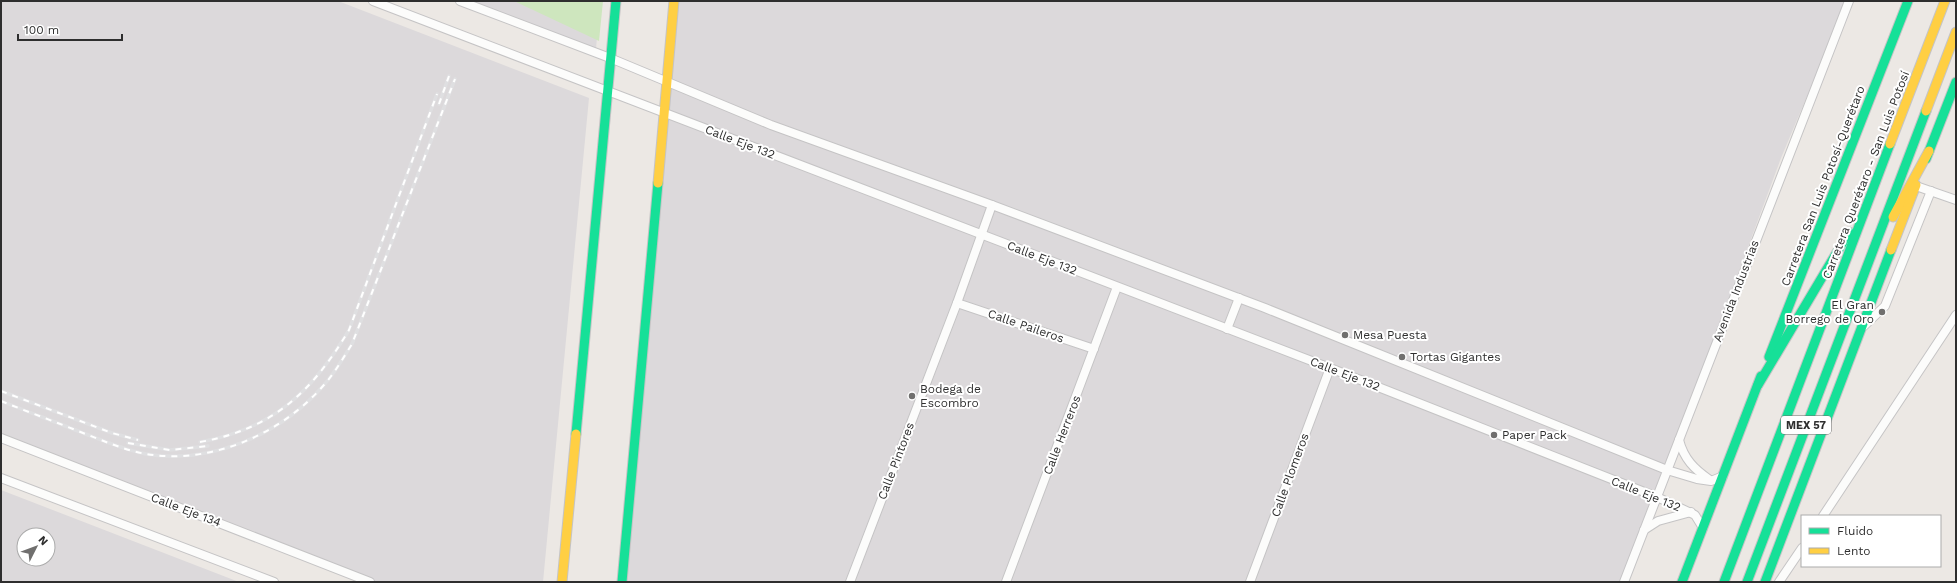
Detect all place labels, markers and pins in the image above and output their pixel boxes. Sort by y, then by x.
place label: El Gran Borrego de Oro [1785,298,1874,326]
marker: El Gran Borrego de Oro [1877,307,1887,317]
place label: Mesa Puesta [1353,328,1427,342]
marker: Mesa Puesta [1340,330,1350,340]
place label: Tortas Gigantes [1410,350,1501,364]
marker: Tortas Gigantes [1397,352,1407,362]
place label: Bodega de Escombro [920,382,981,410]
marker: Bodega de Escombro [907,391,917,401]
place label: Paper Pack [1502,428,1567,442]
marker: Paper Pack [1489,430,1499,440]

